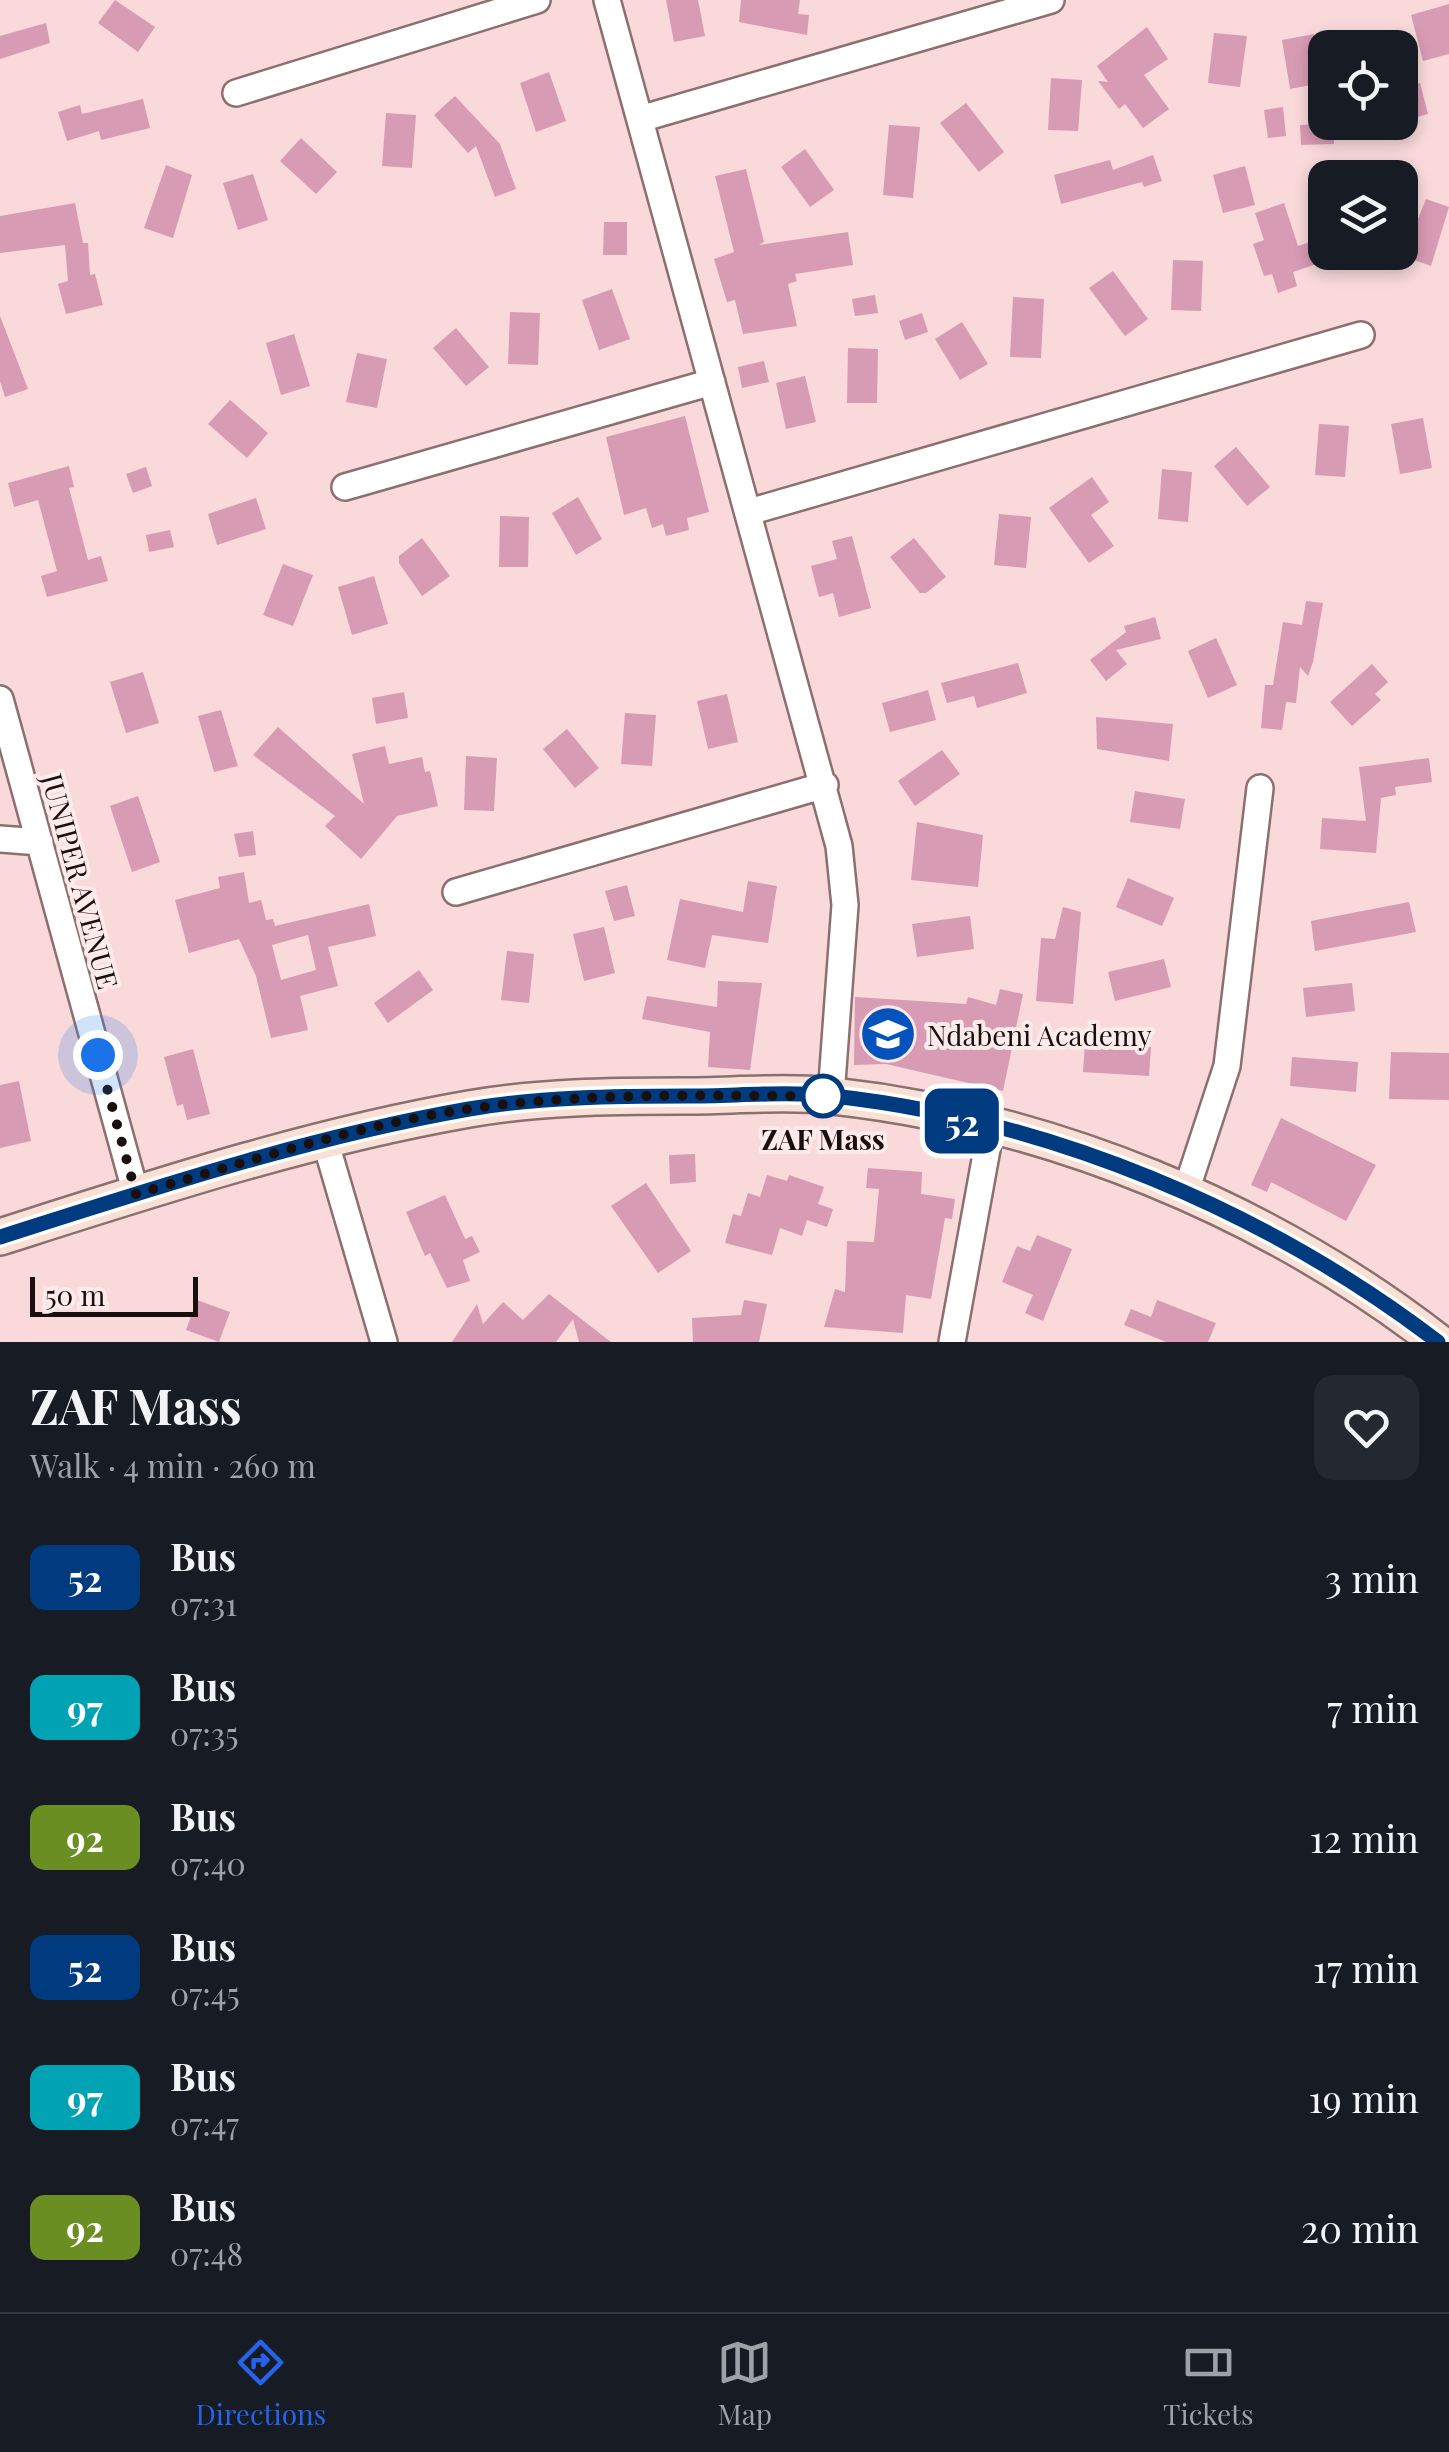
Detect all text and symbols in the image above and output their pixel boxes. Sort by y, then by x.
map controls [1308,30,1418,270]
button: locate [1308,30,1418,140]
button: layers [1308,160,1418,270]
street label: JUNIPER AVENUE [34,768,128,993]
school or university icon: Ndabeni Academy [858,1004,918,1064]
place label: Ndabeni Academy [927,1016,1152,1053]
your location [73,1030,123,1080]
marker: ZAF Mass [802,1075,844,1117]
line badge: 52 [917,1088,1007,1154]
text: 52 [945,1098,979,1145]
place label: ZAF Mass [761,1120,885,1157]
scale bar [30,1272,198,1316]
text: 50 m [45,1276,105,1313]
text: ZAF Mass [30,1373,242,1437]
button: heart [1314,1375,1419,1480]
text: Walk · 4 min · 260 m [30,1443,316,1486]
text: Bus [170,1530,236,1581]
text: 3 min [1325,1552,1419,1603]
text: 52 [68,1554,102,1601]
text: 07:31 [170,1581,237,1624]
text: Bus [170,1660,236,1711]
text: 7 min [1327,1682,1419,1733]
text: 97 [67,1684,103,1731]
text: 07:35 [170,1711,238,1754]
text: Bus [170,1790,236,1841]
text: 12 min [1310,1812,1419,1863]
text: 92 [66,1814,104,1861]
text: 07:40 [170,1841,246,1884]
text: Bus [170,1920,236,1971]
text: 17 min [1313,1942,1419,1993]
text: 52 [68,1944,102,1991]
text: 07:45 [170,1971,240,2014]
text: Bus [170,2050,236,2101]
text: 19 min [1309,2072,1419,2123]
text: 97 [67,2074,103,2121]
text: 07:47 [170,2101,239,2144]
text: Bus [170,2180,236,2231]
text: 20 min [1301,2202,1419,2253]
text: 92 [66,2204,104,2251]
text: 07:48 [170,2231,243,2274]
tab: Directions [195,2335,326,2432]
tab: Map [717,2335,772,2432]
tab: Tickets [1163,2335,1254,2432]

